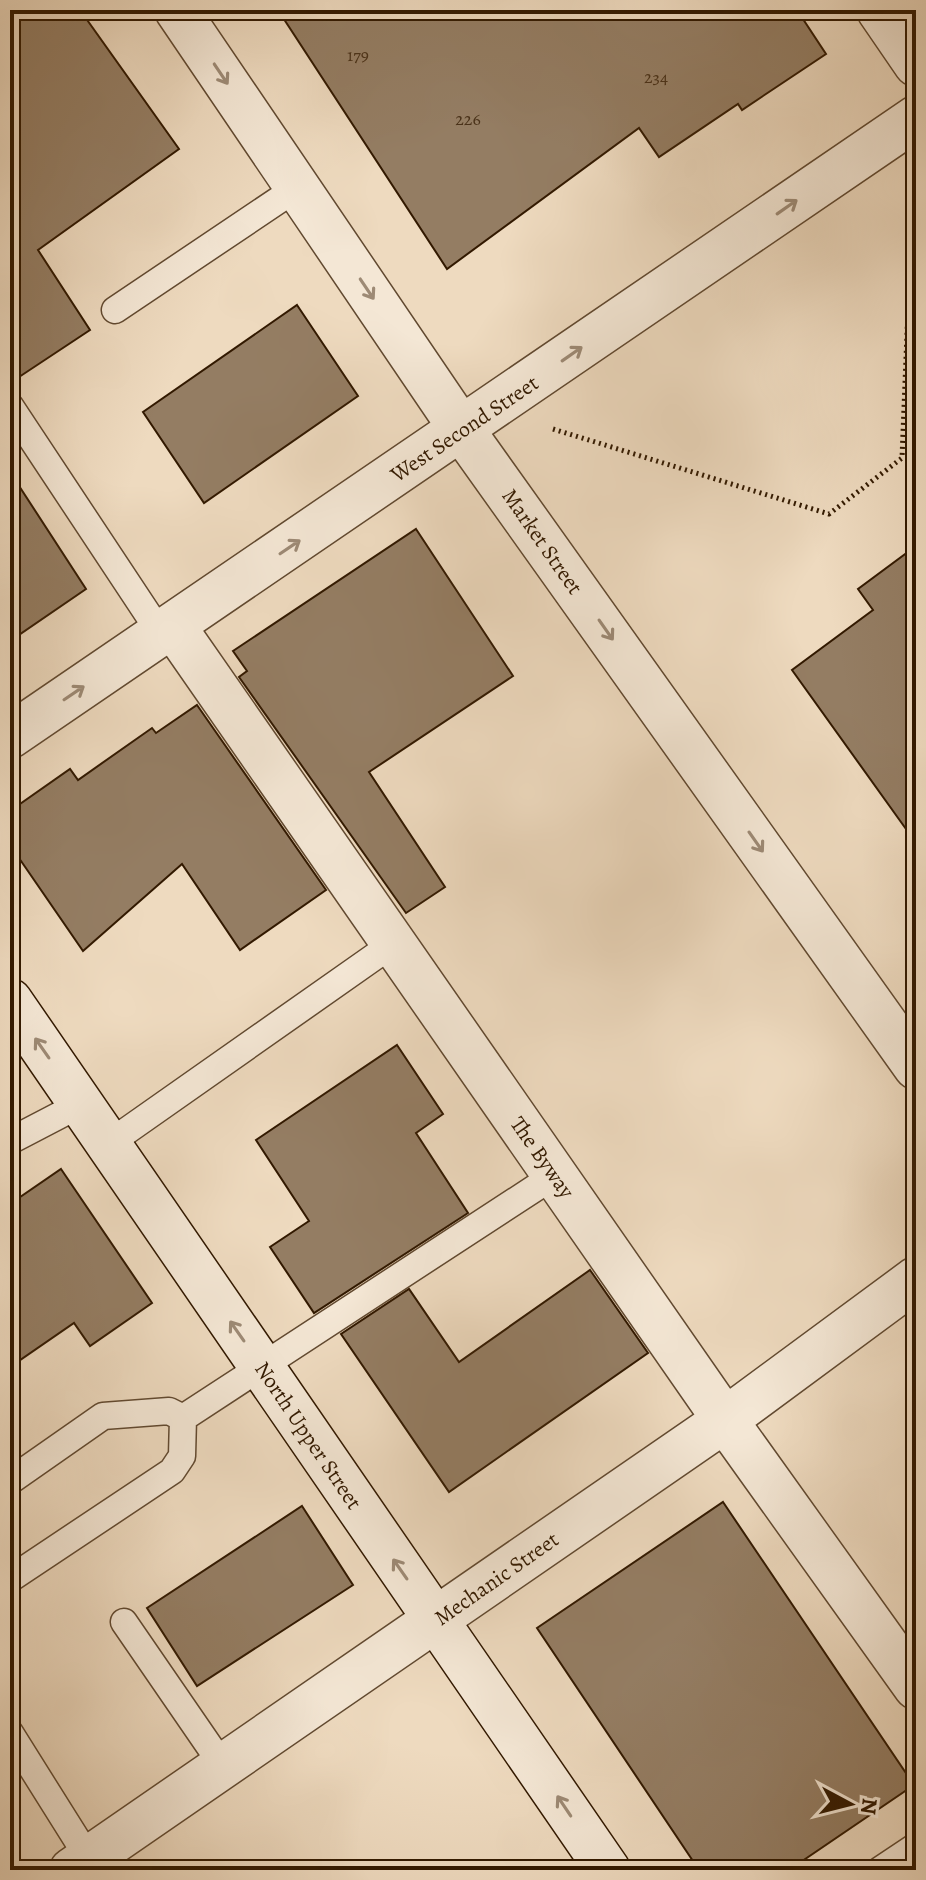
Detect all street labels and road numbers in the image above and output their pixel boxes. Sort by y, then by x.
street label: West Second Street [384,368,544,490]
street label: Market Street [495,483,590,601]
street label: The Byway [503,1111,581,1205]
street label: North Upper Street [247,1356,369,1516]
street label: Mechanic Street [428,1525,565,1633]

